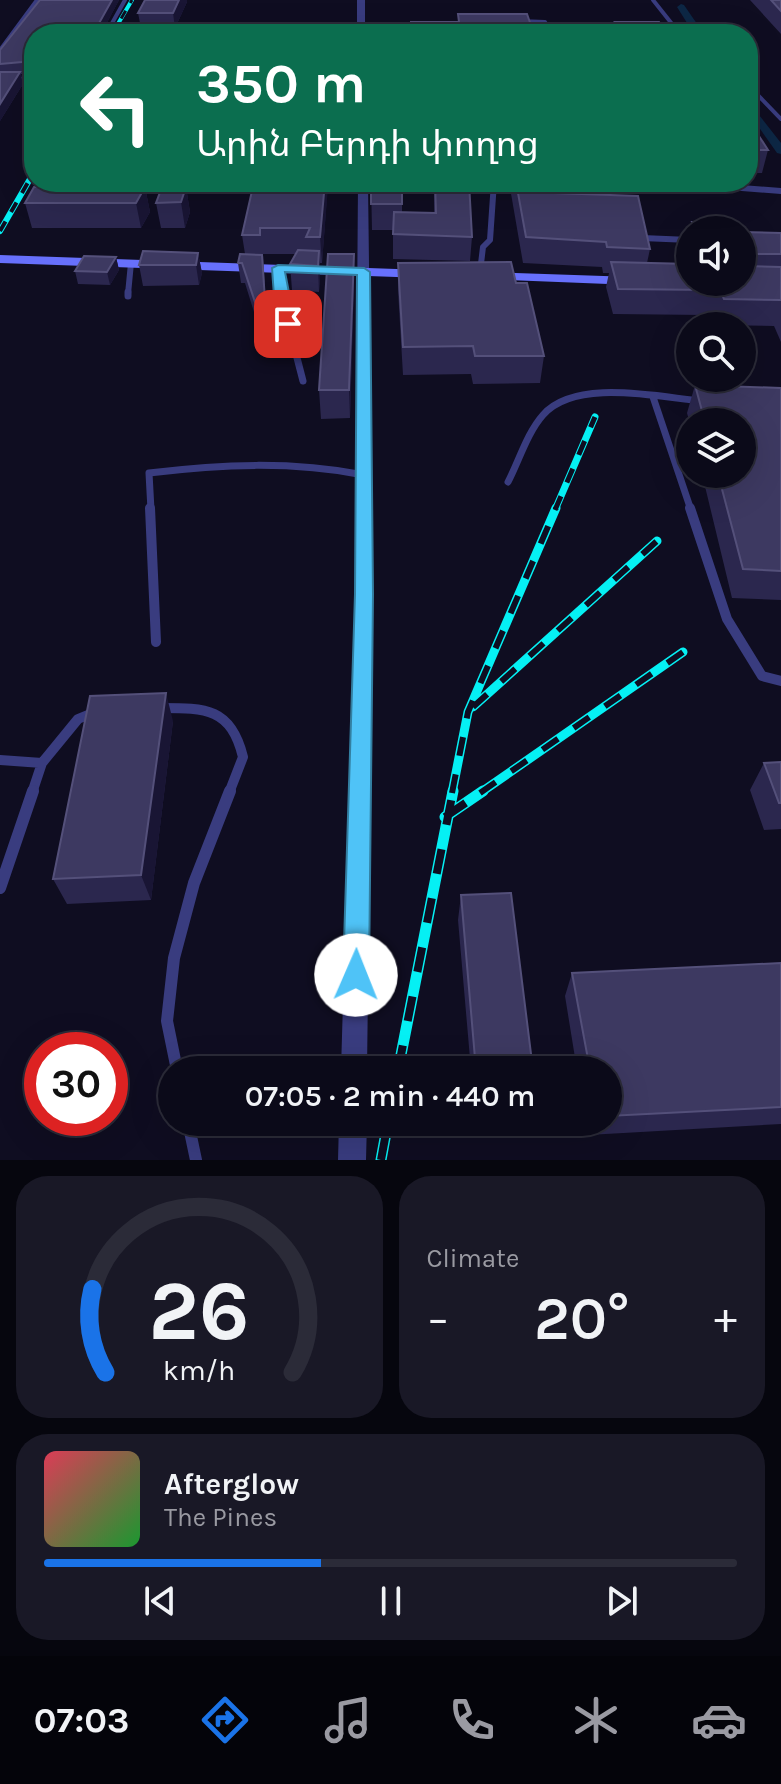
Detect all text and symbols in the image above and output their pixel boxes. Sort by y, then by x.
text: 350 m [196,51,366,116]
icon: left [64,56,168,160]
text: Արին Բերդի փողոց [196,123,539,165]
map controls [676,216,756,488]
button: sound [676,216,756,296]
pin [254,290,322,358]
icon: arrive [266,302,310,346]
button: search [676,312,756,392]
button: layers [676,408,756,488]
position arrow [314,933,398,1017]
speed limit sign: 30 [24,1032,128,1136]
text: 07:05 · 2 min · 440 m [245,1078,535,1114]
text: Climate [427,1243,519,1274]
text: 26 [149,1263,250,1360]
text: 20° [534,1284,630,1354]
text: − [427,1293,450,1344]
text: + [714,1293,737,1344]
text: km/h [163,1354,235,1387]
text: Afterglow [164,1466,299,1502]
text: The Pines [164,1502,277,1533]
icon: previous [138,1579,182,1623]
icon: pause [369,1579,413,1623]
icon: next [600,1579,644,1623]
icon: directions [197,1692,253,1748]
icon: music [320,1692,376,1748]
icon: phone [444,1692,500,1748]
icon: climate [568,1692,624,1748]
icon: car [691,1692,747,1748]
text: 07:03 [34,1699,129,1741]

